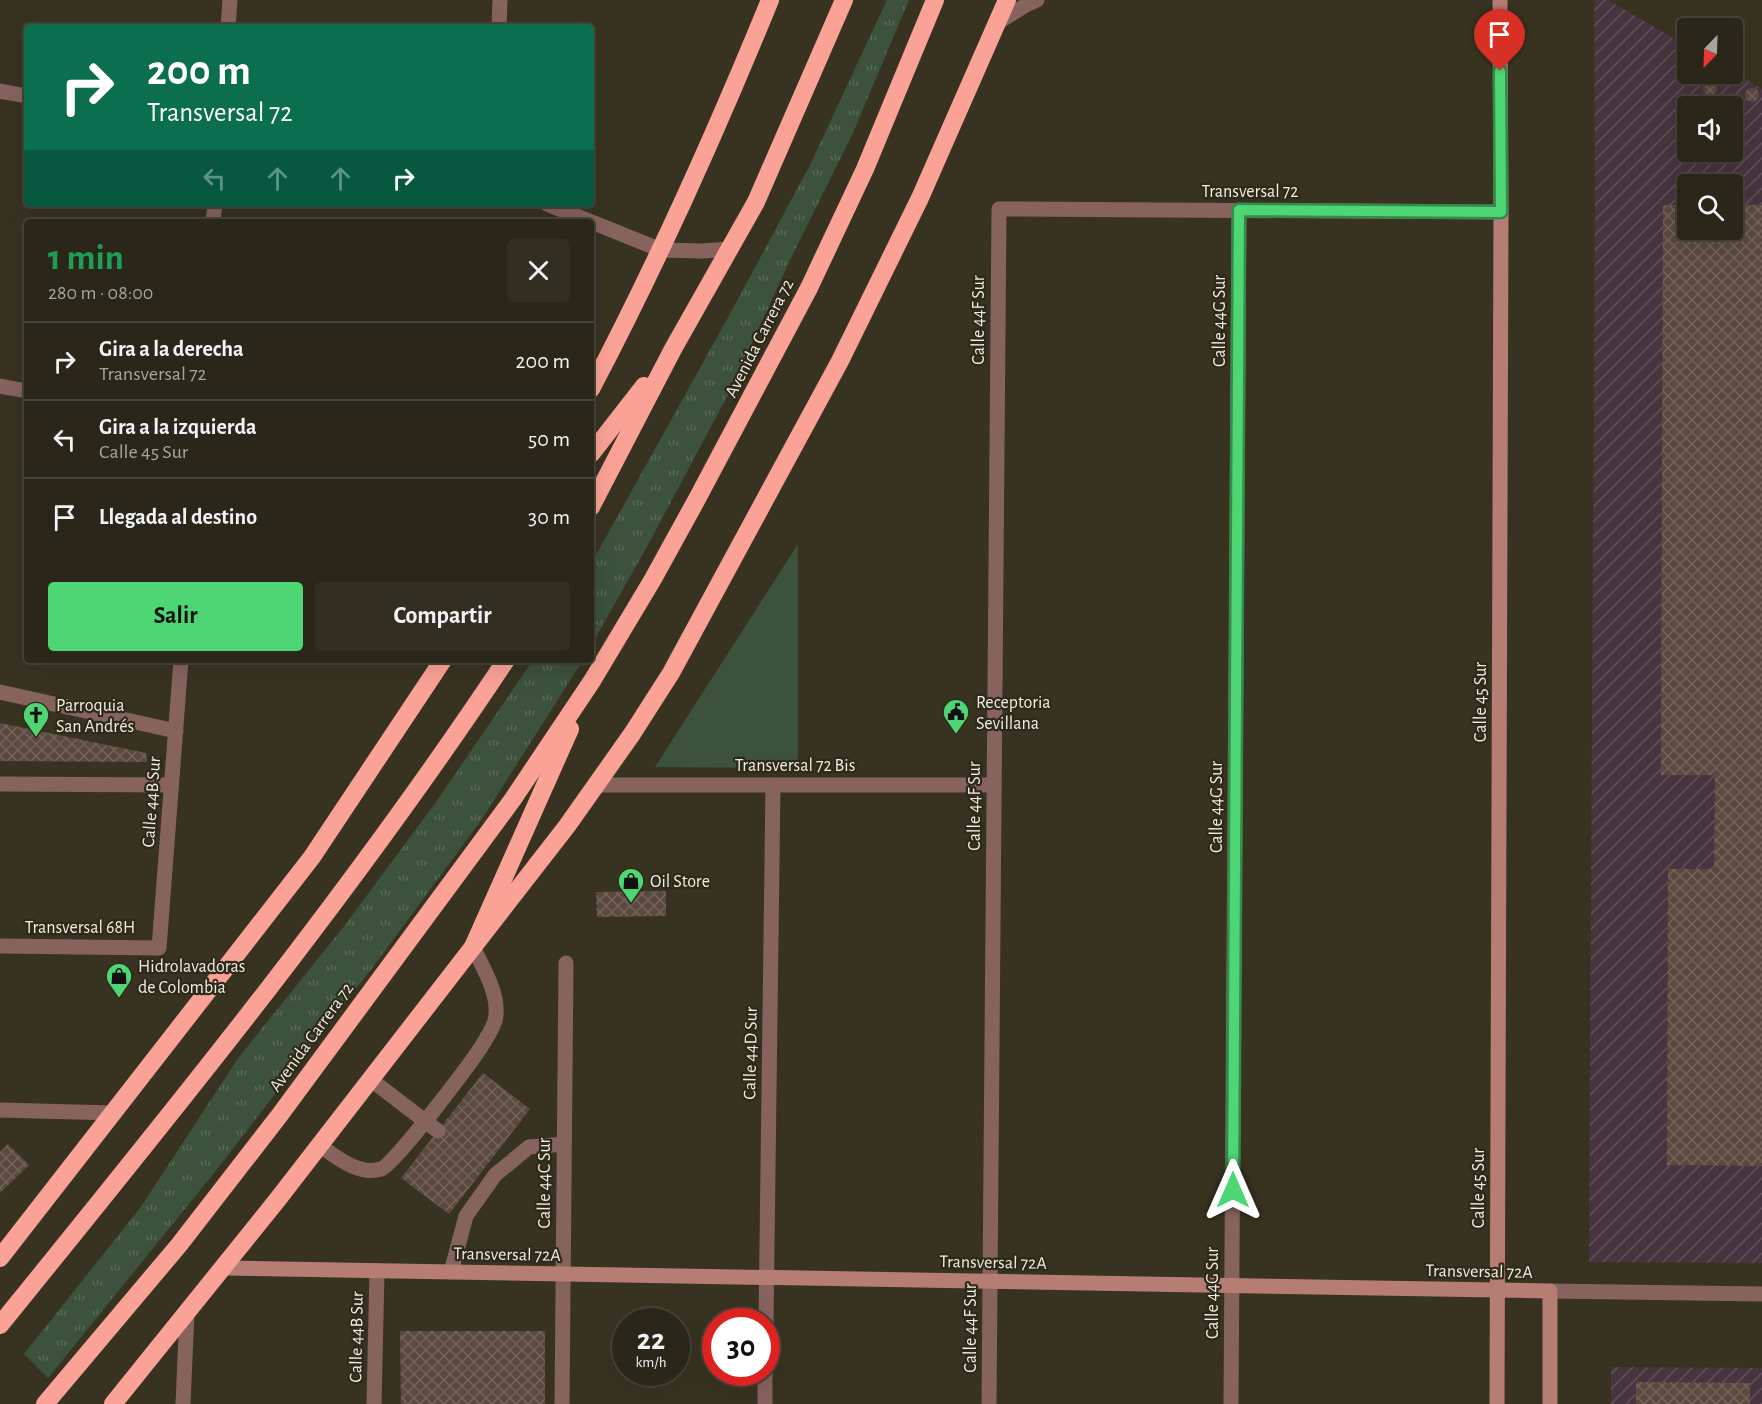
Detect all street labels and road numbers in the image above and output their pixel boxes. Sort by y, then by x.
street label: Transversal 72 [1202,183,1298,201]
street label: Calle 44F Sur [970,275,988,365]
street label: Calle 44G Sur [1211,275,1229,367]
street label: Avenida Carrera 72 [722,276,797,400]
street label: Calle 45 Sur [1472,662,1490,742]
street label: Calle 44B Sur [140,756,164,848]
street label: Transversal 72 Bis [735,757,855,775]
street label: Calle 44F Sur [966,761,984,851]
street label: Calle 44G Sur [1208,761,1226,853]
street label: Transversal 68H [25,919,135,937]
street label: Avenida Carrera 72 [266,980,357,1095]
street label: Calle 44D Sur [741,1006,761,1100]
street label: Calle 44C Sur [536,1137,554,1228]
street label: Calle 45 Sur [1470,1148,1488,1228]
street label: Transversal 72A [453,1245,561,1265]
street label: Calle 44G Sur [1204,1247,1222,1339]
street label: Transversal 72A [939,1253,1047,1273]
street label: Transversal 72A [1425,1262,1533,1282]
street label: Calle 44F Sur [962,1283,980,1373]
street label: Calle 44B Sur [347,1291,367,1383]

